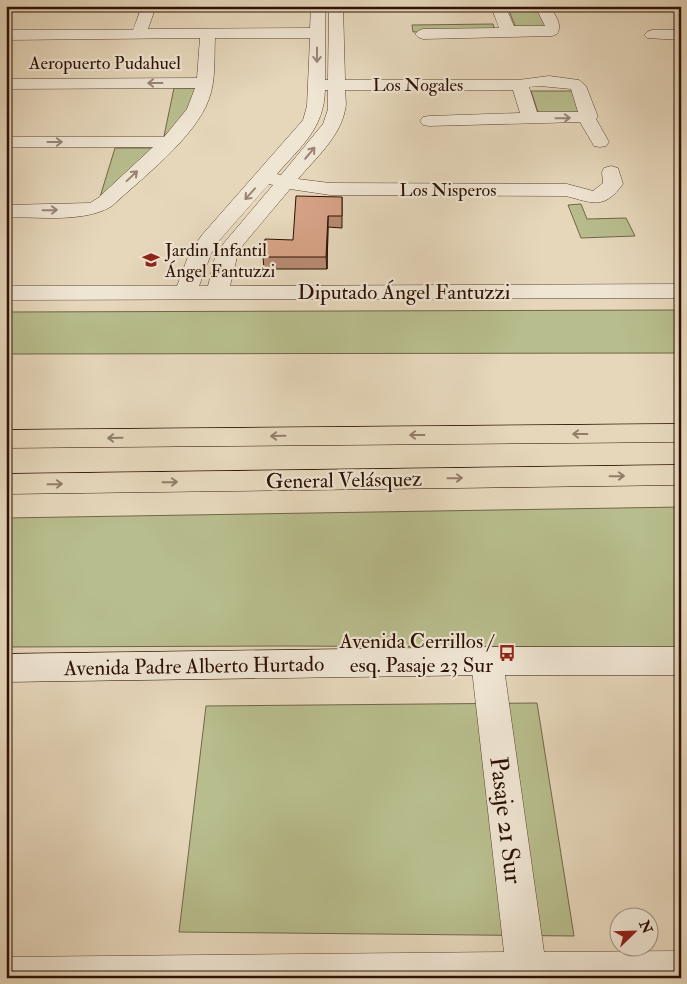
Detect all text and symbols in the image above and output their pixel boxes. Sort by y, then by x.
one-way arrow [312,46,322,63]
street label: Aeropuerto Pudahuel [28,52,181,75]
street label: Los Nogales [373,74,463,97]
one-way arrow [147,78,164,88]
one-way arrow [554,113,571,123]
one-way arrow [46,137,63,147]
one-way arrow [305,147,316,160]
one-way arrow [125,170,138,182]
street label: Los Nisperos [400,179,496,202]
one-way arrow [244,187,256,200]
one-way arrow [42,205,58,215]
place label: Jardin Infantil Ángel Fantuzzi [164,239,275,283]
school or university icon: Jardin Infantil Ángel Fantuzzi [141,250,161,270]
street label: Diputado Ángel Fantuzzi [298,279,511,306]
one-way arrow [572,429,588,439]
one-way arrow [409,430,426,440]
one-way arrow [270,431,286,441]
one-way arrow [107,433,124,443]
street label: General Velásquez [266,466,422,495]
one-way arrow [609,471,625,481]
one-way arrow [447,474,463,483]
one-way arrow [162,478,178,487]
one-way arrow [46,479,63,489]
place label: Avenida Cerrillos / esq. Pasaje 23 Sur [339,628,496,679]
bus stop icon: Avenida Cerrillos / esq. Pasaje 23 Sur [497,643,517,663]
street label: Avenida Padre Alberto Hurtado [63,651,324,682]
street label: Pasaje 21 Sur [482,755,529,886]
north arrow [610,906,660,956]
text: N [635,917,656,937]

